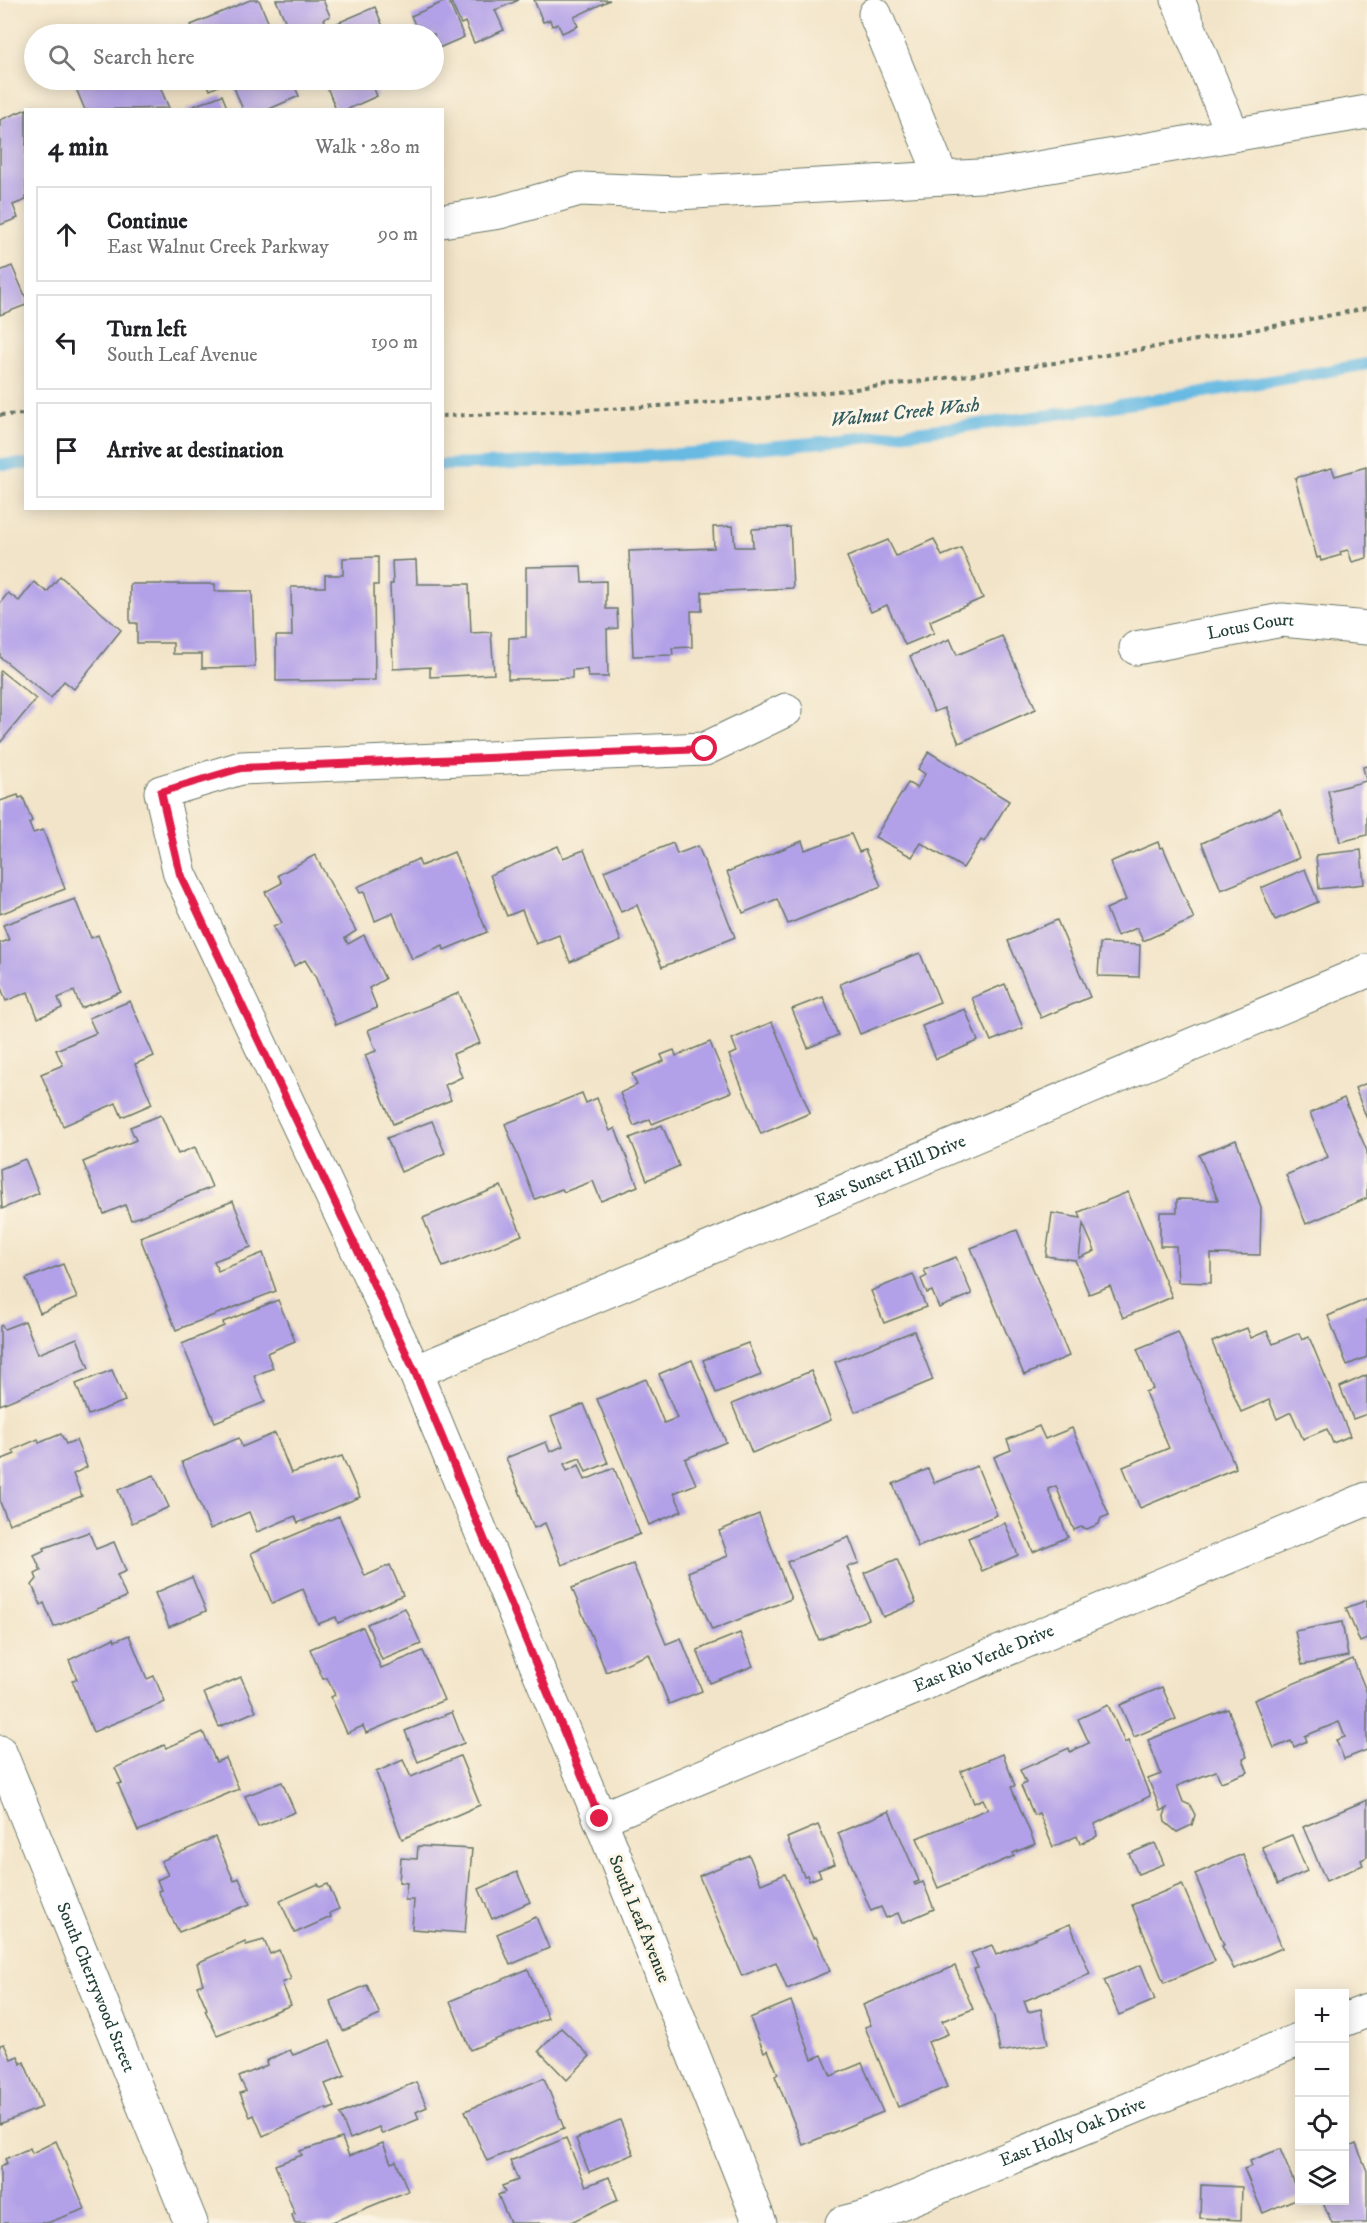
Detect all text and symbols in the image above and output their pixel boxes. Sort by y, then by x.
search box [24,24,444,90]
icon: search [45,41,78,74]
text: Search here [93,44,195,71]
text: 4 min [48,131,108,164]
text: Walk · 280 m [315,135,420,160]
text: Continue [107,208,188,235]
icon: ahead [50,218,83,251]
text: 90 m [378,222,418,247]
text: East Walnut Creek Parkway [107,235,329,260]
text: Turn left [107,316,187,343]
icon: left [50,326,83,359]
text: 190 m [371,330,418,355]
text: South Leaf Avenue [107,343,258,368]
water label: Walnut Creek Wash [829,393,981,433]
icon: arrive [50,434,83,467]
text: Arrive at destination [107,437,284,464]
street label: Lotus Court [1206,609,1296,645]
route start [691,735,717,761]
street label: East Sunset Hill Drive [812,1130,969,1213]
street label: East Rio Verde Drive [910,1620,1057,1698]
route end [586,1805,612,1831]
street label: South Leaf Avenue [603,1852,675,1986]
street label: South Cherrywood Street [51,1899,140,2076]
map controls [1295,1989,1349,2205]
button: + [1295,1989,1349,2043]
button: − [1295,2043,1349,2097]
street label: East Holly Oak Drive [996,2093,1149,2172]
button: locate [1295,2097,1349,2151]
button: layers [1295,2151,1349,2205]

